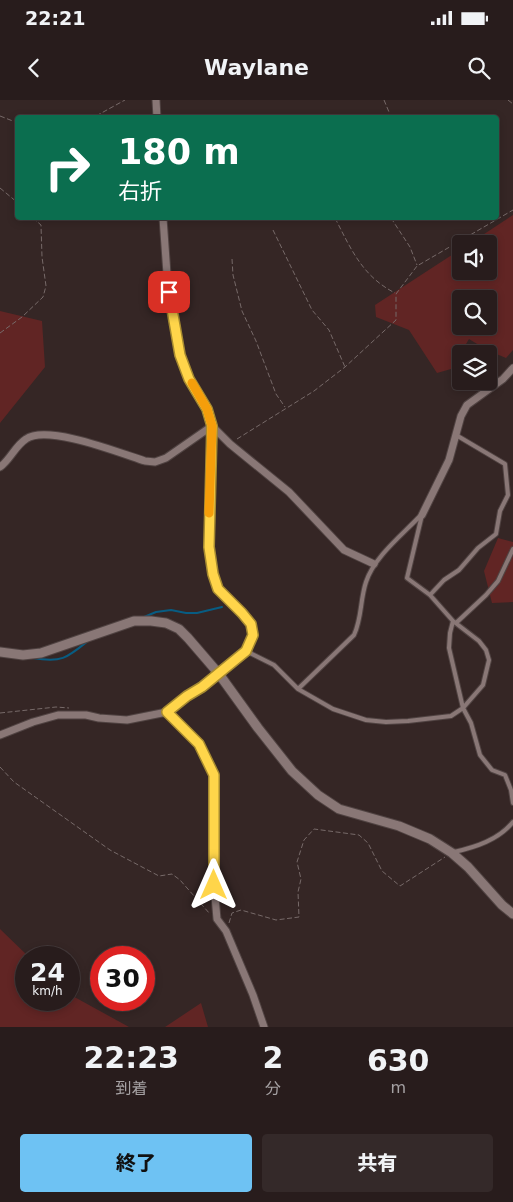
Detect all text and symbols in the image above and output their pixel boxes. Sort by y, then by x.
text: 22:21 [25,7,85,29]
icon: back [20,54,48,82]
icon: search [465,54,493,82]
text: Waylane [204,55,309,80]
text: 180 m [118,132,240,172]
icon: right [35,135,100,200]
text: 右折 [118,179,162,204]
map controls [452,235,497,390]
button: sound [452,235,497,280]
pin [148,271,190,313]
icon: arrive [155,278,183,306]
button: search [452,290,497,335]
button: layers [452,345,497,390]
position arrow [187,858,239,910]
speed limit sign: 30 [90,946,155,1011]
text: 24 [30,958,65,987]
text: km/h [32,984,63,998]
text: 22:23 [84,1040,179,1075]
text: 2 [263,1040,283,1075]
text: 630 [367,1043,430,1078]
text: m [390,1078,406,1097]
text: 到着 [115,1079,147,1098]
text: 分 [265,1079,281,1098]
button: 終了 [20,1134,252,1192]
button: 共有 [262,1134,493,1192]

